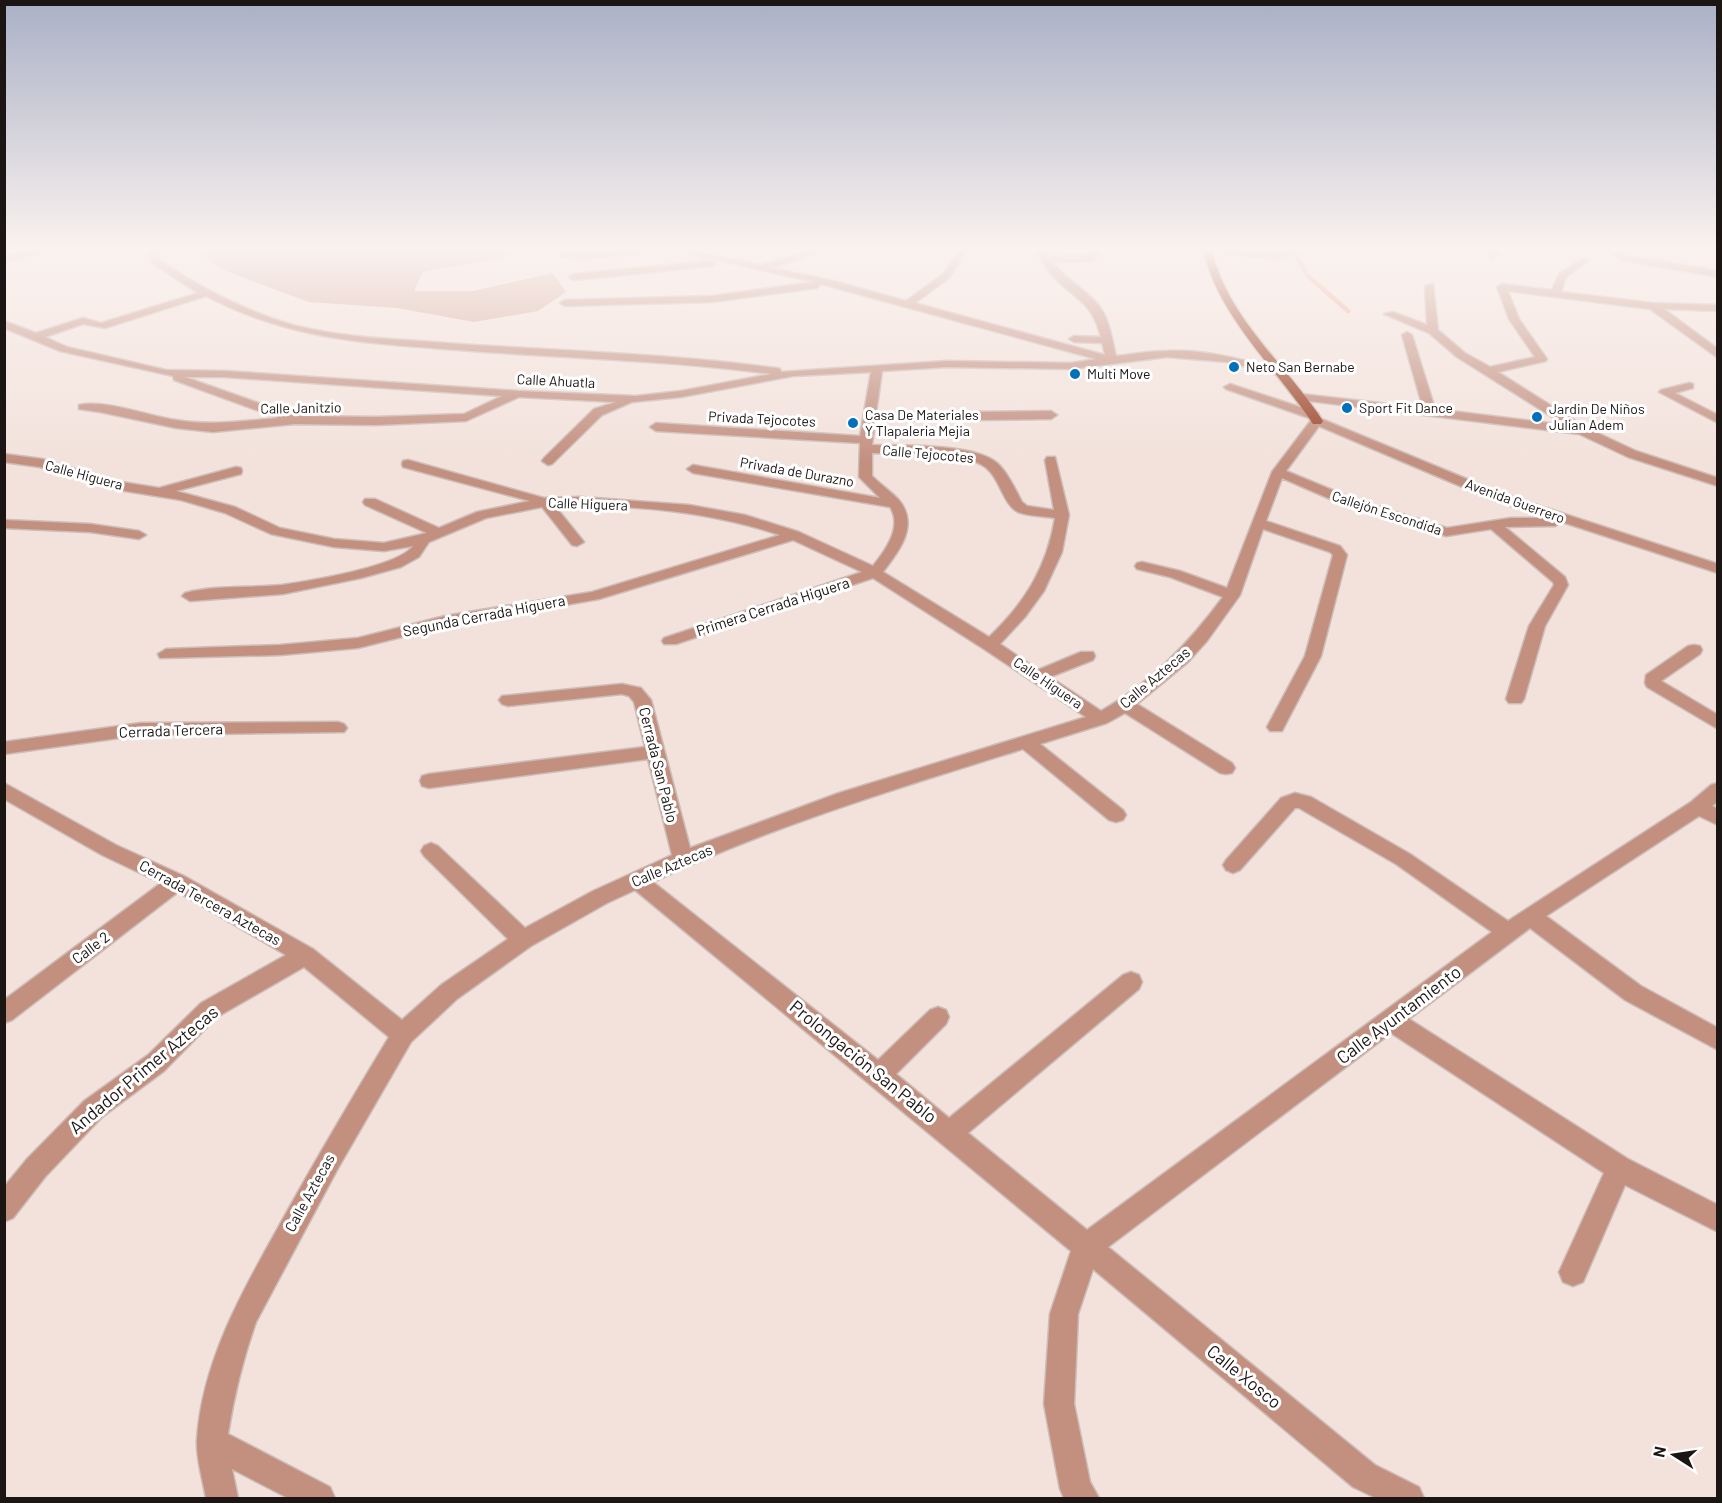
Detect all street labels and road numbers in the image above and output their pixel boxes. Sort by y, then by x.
street label: Calle Ahuatla [516,370,596,391]
street label: Calle Janitzio [260,398,342,417]
street label: Privada Tejocotes [708,407,816,430]
street label: Calle Tejocotes [882,441,975,466]
street label: Privada de Durazno [739,453,855,490]
street label: Calle Higuera [43,456,125,493]
street label: Avenida Guerrero [1463,475,1567,526]
street label: Callejón Escondida [1330,487,1444,538]
street label: Calle Higuera [548,494,628,513]
street label: Primera Cerrada Higuera [694,573,851,639]
street label: Segunda Cerrada Higuera [401,590,566,640]
street label: Calle Aztecas [1116,643,1193,712]
street label: Calle Higuera [1011,653,1086,712]
street label: Cerrada San Pablo [636,705,682,824]
street label: Cerrada Tercera [119,719,223,741]
street label: Calle Aztecas [628,840,715,890]
street label: Cerrada Tercera Aztecas [137,856,284,949]
street label: Calle 2 [68,927,113,967]
street label: Calle Ayuntamiento [1332,960,1465,1068]
street label: Prolongación San Pablo [786,995,942,1127]
street label: Andador Primer Aztecas [64,1000,222,1138]
street label: Calle Aztecas [280,1150,338,1235]
street label: Calle Xosco [1203,1340,1286,1413]

